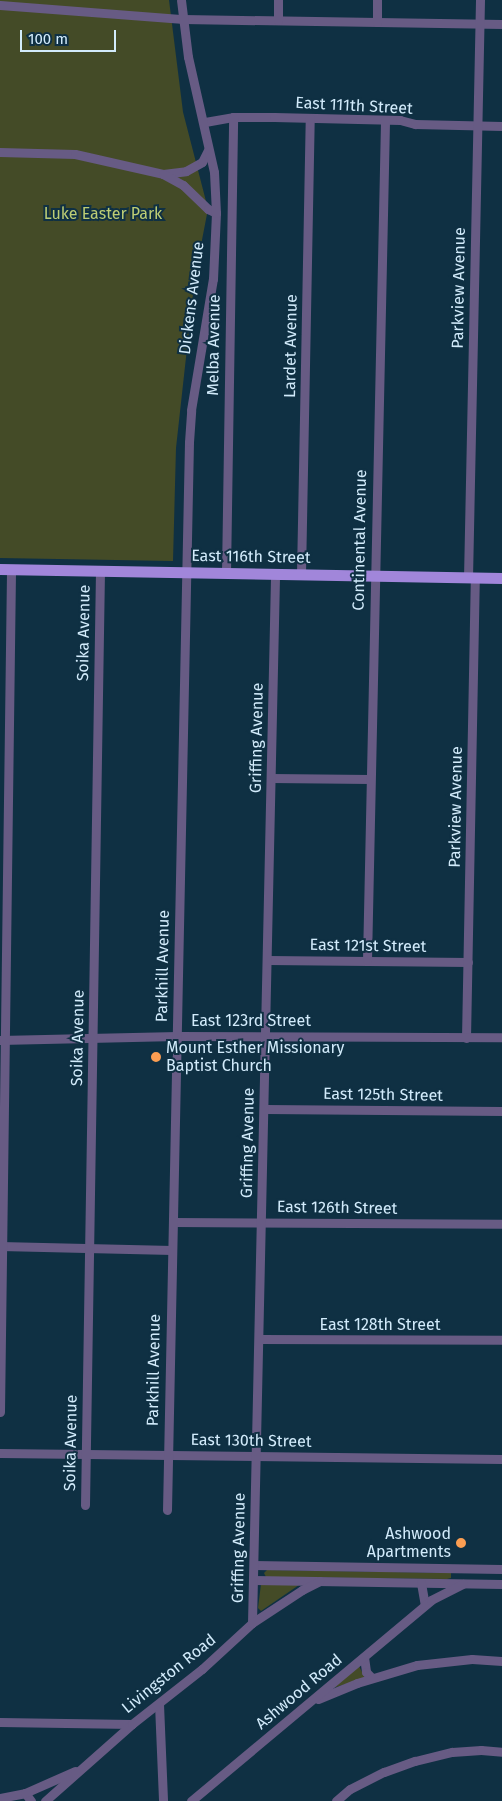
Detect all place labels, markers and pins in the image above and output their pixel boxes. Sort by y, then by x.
place label: Mount Esther Missionary Baptist Church [166,1038,344,1076]
marker: Mount Esther Missionary Baptist Church [150,1051,162,1063]
place label: Ashwood Apartments [367,1524,451,1562]
marker: Ashwood Apartments [455,1537,467,1549]

